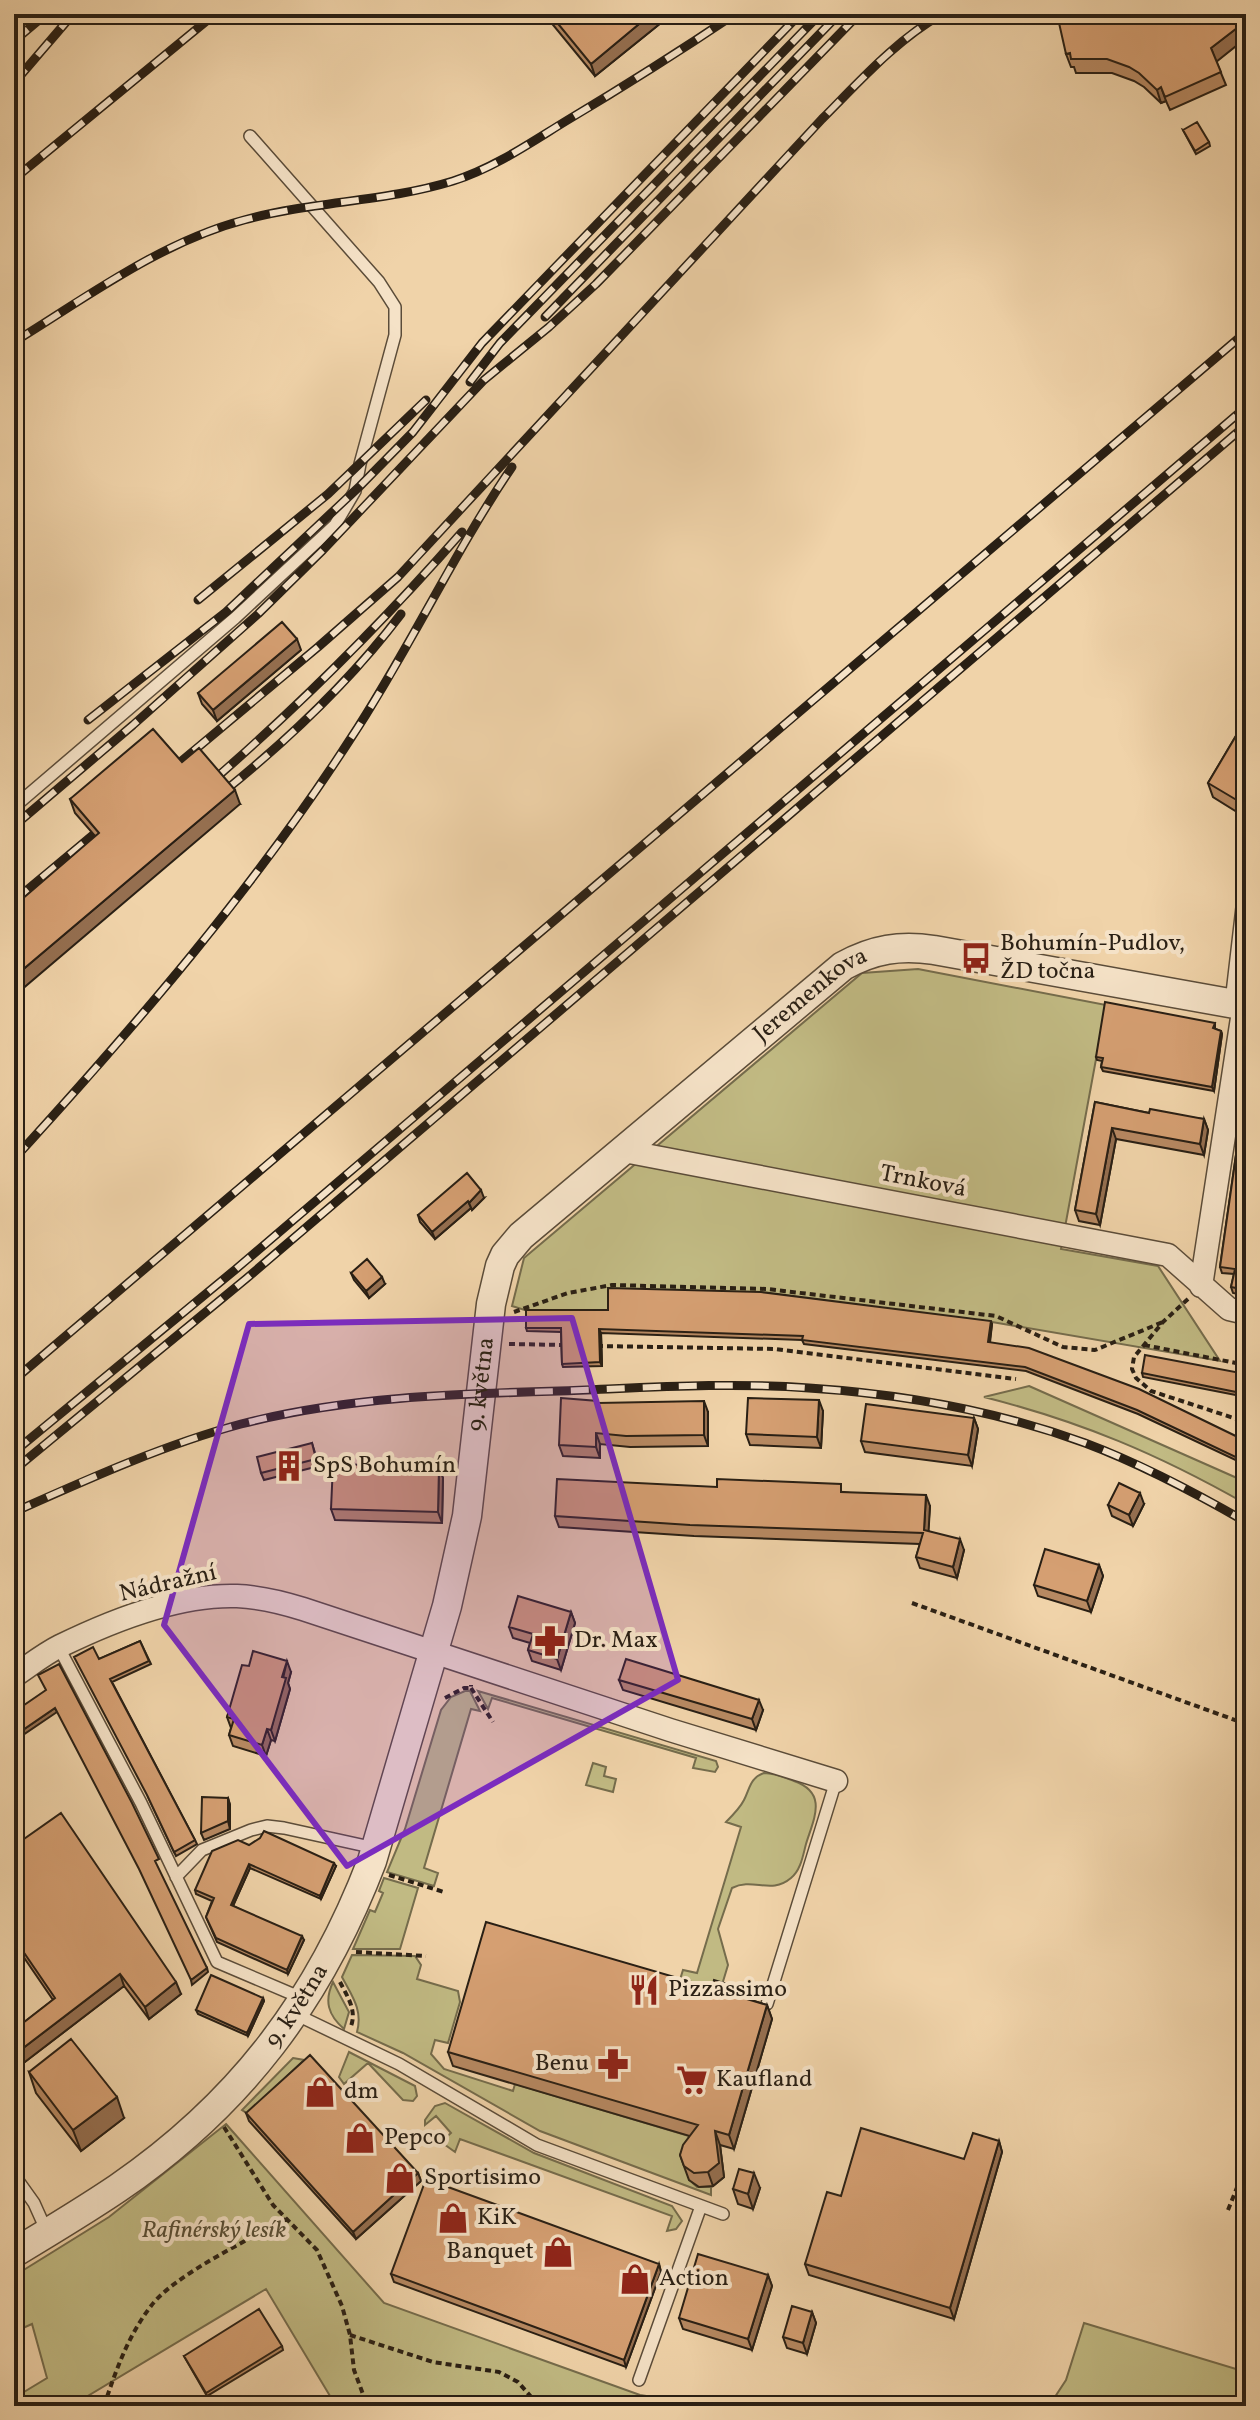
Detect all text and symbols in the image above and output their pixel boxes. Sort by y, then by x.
place label: Bohumín-Pudlov, ŽD točna [1000,927,1185,989]
street label: Jeremenkova [746,939,873,1051]
bus stop icon: Bohumín-Pudlov, ŽD točna [959,941,993,975]
street label: Trnková [877,1157,969,1207]
street label: 9. května [460,1335,504,1433]
building icon: SpS Bohumín [272,1449,306,1483]
place label: SpS Bohumín [313,1449,456,1483]
street label: Nádražní [116,1556,220,1612]
pharmacy icon: Dr. Max [533,1624,567,1658]
place label: Dr. Max [574,1624,658,1658]
street label: 9. května [257,1958,338,2055]
restaurant icon: Pizzassimo [627,1973,661,2007]
place label: Pizzassimo [668,1973,787,2007]
place label: Benu [535,2047,589,2081]
pharmacy icon: Benu [596,2047,630,2081]
supermarket icon: Kaufland [675,2063,709,2097]
place label: Kaufland [716,2063,813,2097]
shop icon: dm [303,2075,337,2109]
place label: dm [344,2075,379,2109]
shop icon: Pepco [343,2121,377,2155]
place label: Pepco [384,2121,446,2155]
shop icon: Sportisimo [383,2161,417,2195]
place label: Sportisimo [424,2161,541,2195]
shop icon: KiK [436,2201,470,2235]
place label: KiK [477,2201,517,2235]
park label: Rafinérský lesík [142,2214,286,2248]
place label: Banquet [446,2235,534,2269]
shop icon: Banquet [541,2235,575,2269]
shop icon: Action [618,2262,652,2296]
place label: Action [659,2262,729,2296]

